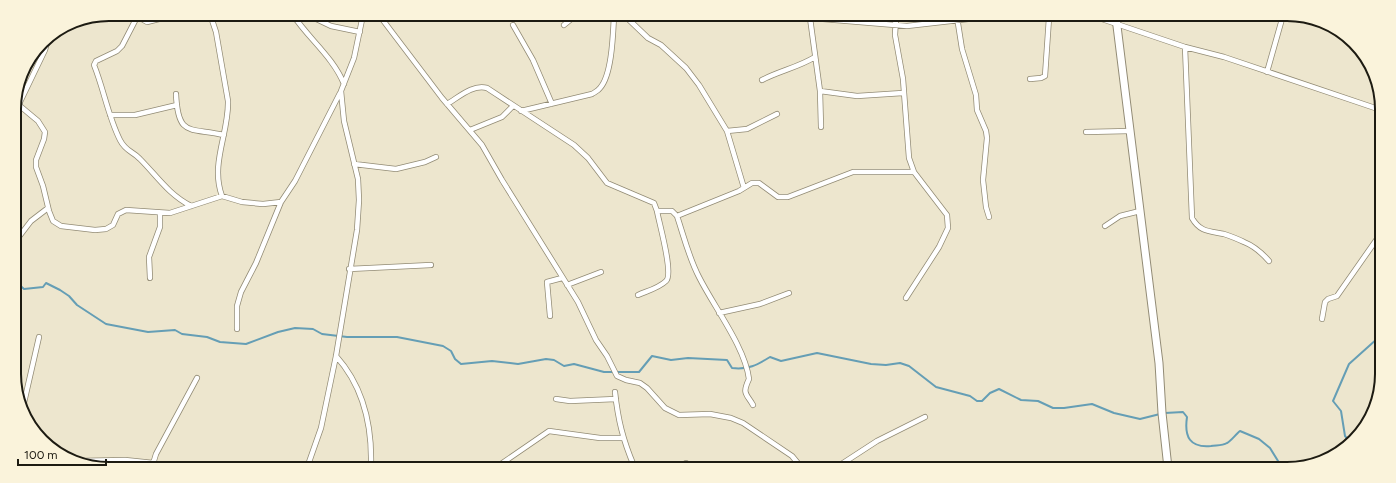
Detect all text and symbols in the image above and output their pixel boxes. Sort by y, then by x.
scale bar [18,441,106,467]
text: 100 m [24,448,58,462]

